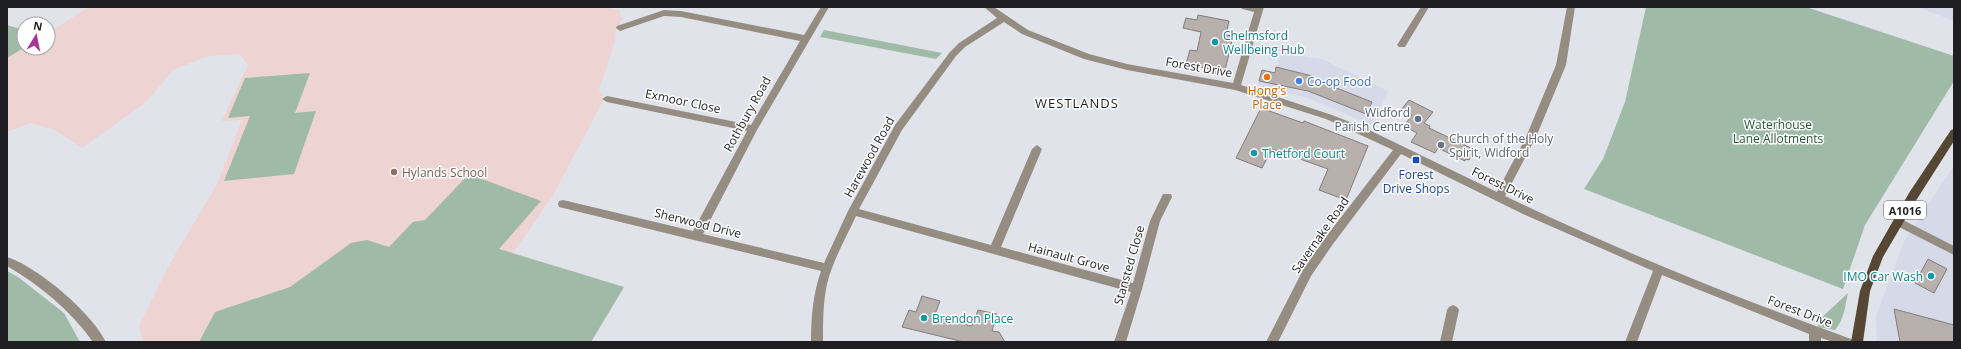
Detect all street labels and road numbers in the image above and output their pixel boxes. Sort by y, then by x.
street label: Forest Drive [1164,53,1234,81]
street label: Rothbury Road [719,73,775,155]
street label: Exmoor Close [644,85,723,117]
street label: Harewood Road [840,114,898,200]
street label: Forest Drive [1469,163,1537,208]
street label: Savernake Road [1287,193,1353,277]
road number: A1016 [1884,201,1926,219]
street label: Sherwood Drive [653,204,744,242]
street label: Stansted Close [1109,223,1149,307]
street label: Hainault Grove [1026,238,1112,276]
street label: Forest Drive [1765,291,1835,331]

